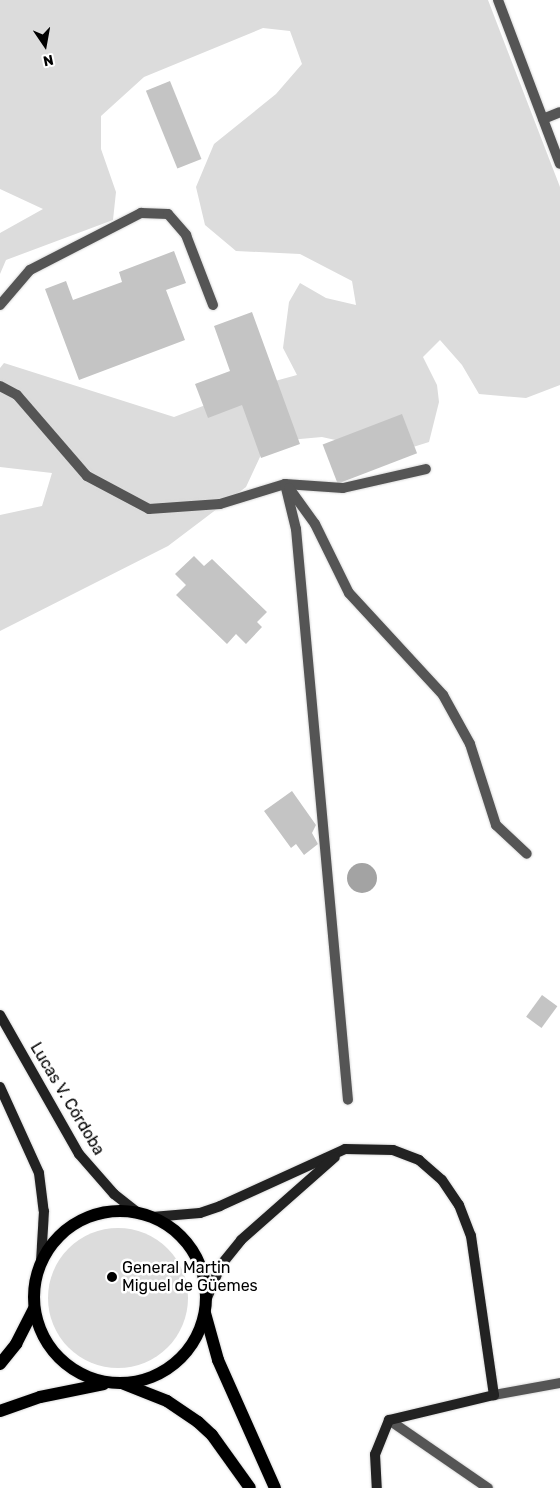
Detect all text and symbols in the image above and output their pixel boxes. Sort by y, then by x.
north arrow [20,20,70,70]
text: N [42,51,55,70]
street label: Lucas V. Córdoba [26,1039,108,1159]
place label: General Martin Miguel de Güemes [122,1258,258,1296]
marker: General Martin Miguel de Güemes [106,1271,118,1283]

